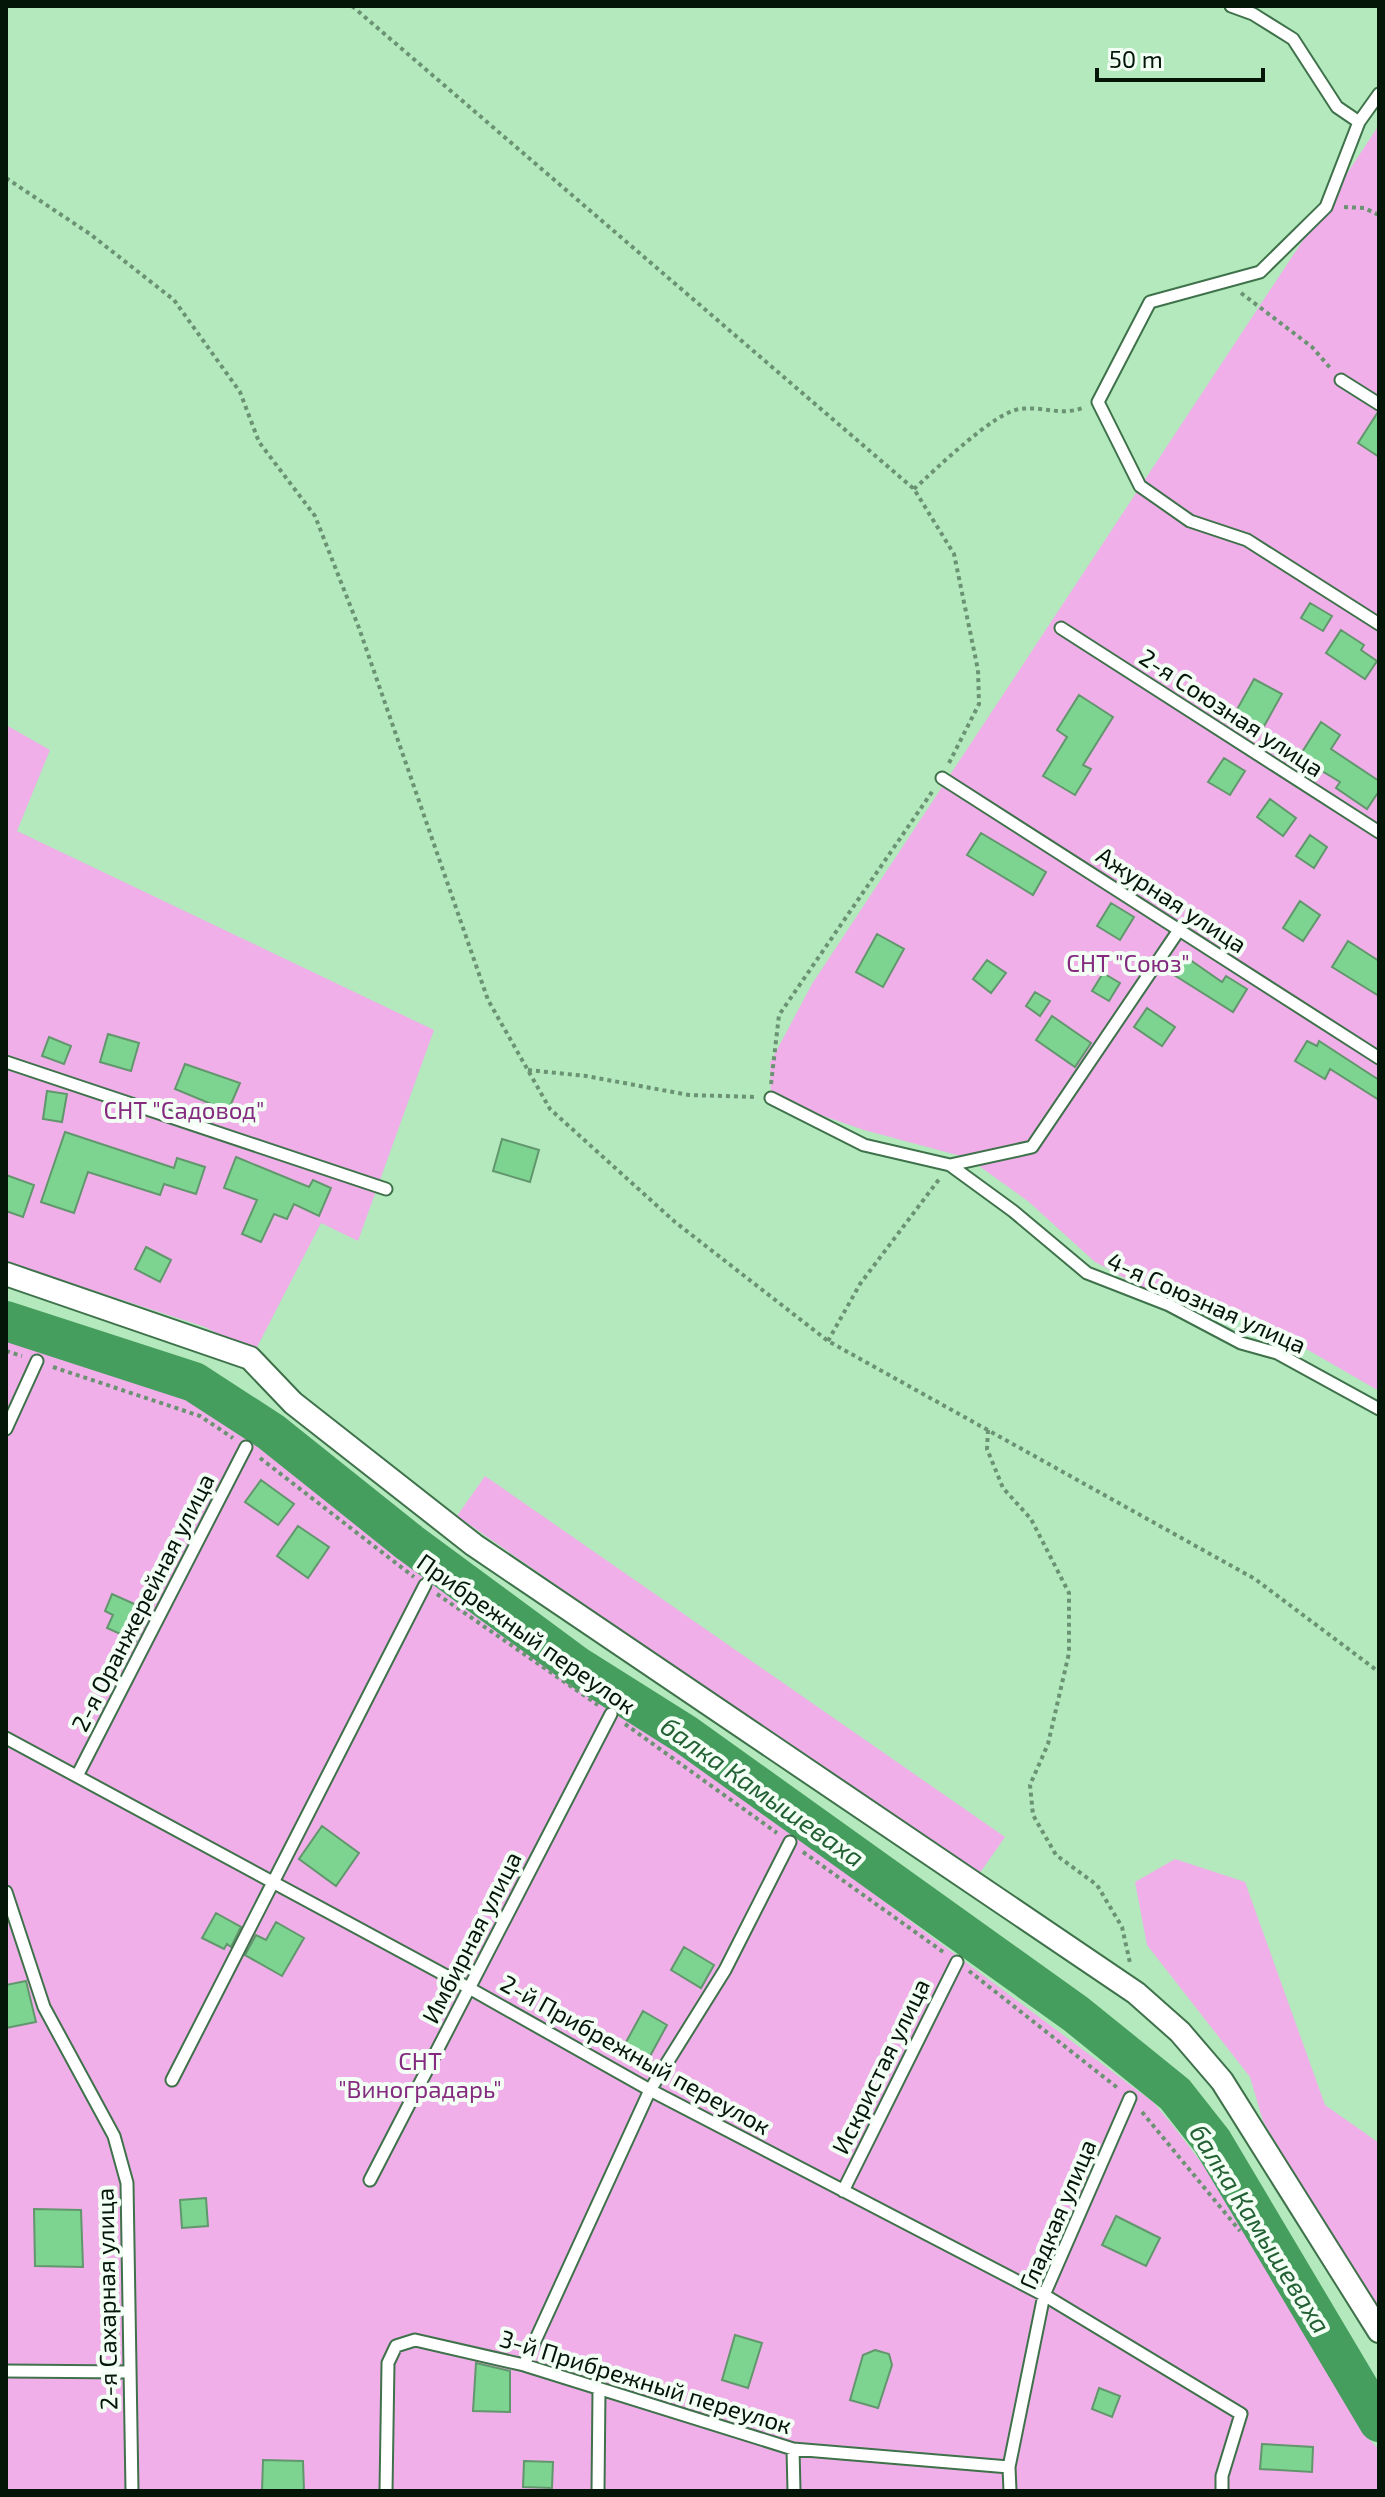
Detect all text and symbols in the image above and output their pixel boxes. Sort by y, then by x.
scale bar [1097,32,1263,82]
text: 50 m [1109,44,1163,73]
street label: 2-я Союзная улица [1134,642,1329,783]
street label: Ажурная улица [1091,840,1253,959]
park label: СНТ "Союз" [1066,948,1190,977]
park label: СНТ "Садовод" [104,1095,264,1124]
street label: 4-я Союзная улица [1103,1245,1311,1360]
street label: 2-я Оранжерейная улица [64,1468,221,1736]
street label: Прибрежный переулок [412,1547,642,1720]
water label: балка Камышеваха [655,1709,871,1873]
street label: Имбирная улица [415,1846,528,2028]
street label: 2-й Прибрежный переулок [496,1968,776,2141]
street label: Искристая улица [825,1974,936,2159]
park label: СНТ "Виноградарь" [338,2046,502,2103]
water label: балка Камышеваха [1184,2118,1338,2338]
street label: Гладкая улица [1012,2135,1103,2294]
street label: 2-я Сахарная улица [90,2188,123,2410]
street label: 3-й Прибрежный переулок [496,2323,796,2440]

